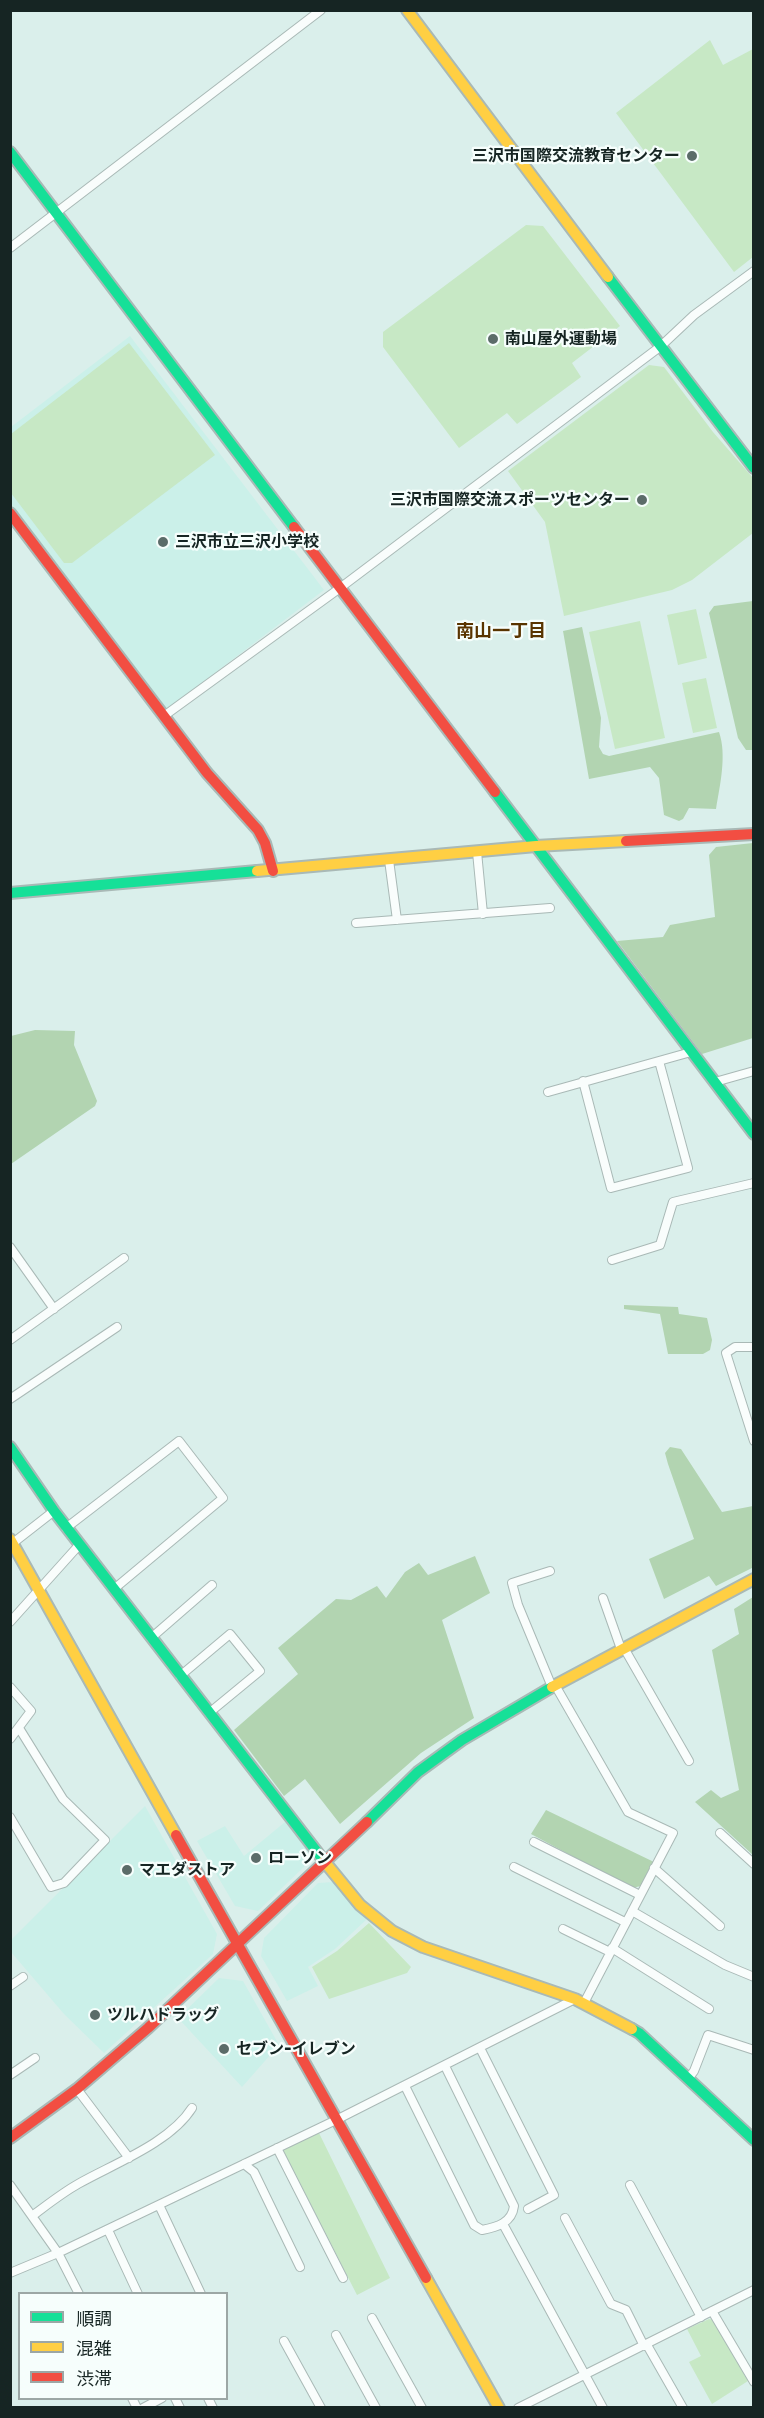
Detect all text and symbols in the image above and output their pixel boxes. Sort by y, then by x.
place label: 三沢市国際交流教育センター [472,146,680,166]
marker: 三沢市国際交流教育センター [685,149,699,163]
place label: 南山屋外運動場 [505,329,617,349]
marker: 南山屋外運動場 [486,332,500,346]
place label: 三沢市国際交流スポーツセンター [390,490,630,510]
marker: 三沢市国際交流スポーツセンター [635,493,649,507]
place label: 三沢市立三沢小学校 [175,532,319,552]
marker: 三沢市立三沢小学校 [156,535,170,549]
district label: 南山一丁目 [456,621,546,643]
place label: ローソン [268,1848,332,1868]
marker: ローソン [249,1851,263,1865]
place label: マエダストア [139,1860,235,1880]
marker: マエダストア [120,1863,134,1877]
place label: ツルハドラッグ [107,2005,219,2025]
marker: ツルハドラッグ [88,2008,102,2022]
place label: セブン-イレブン [236,2039,356,2059]
marker: セブン-イレブン [217,2042,231,2056]
legend [18,2292,228,2400]
text: 順調 [76,2308,112,2330]
text: 混雑 [76,2338,112,2360]
text: 渋滞 [76,2368,112,2390]

